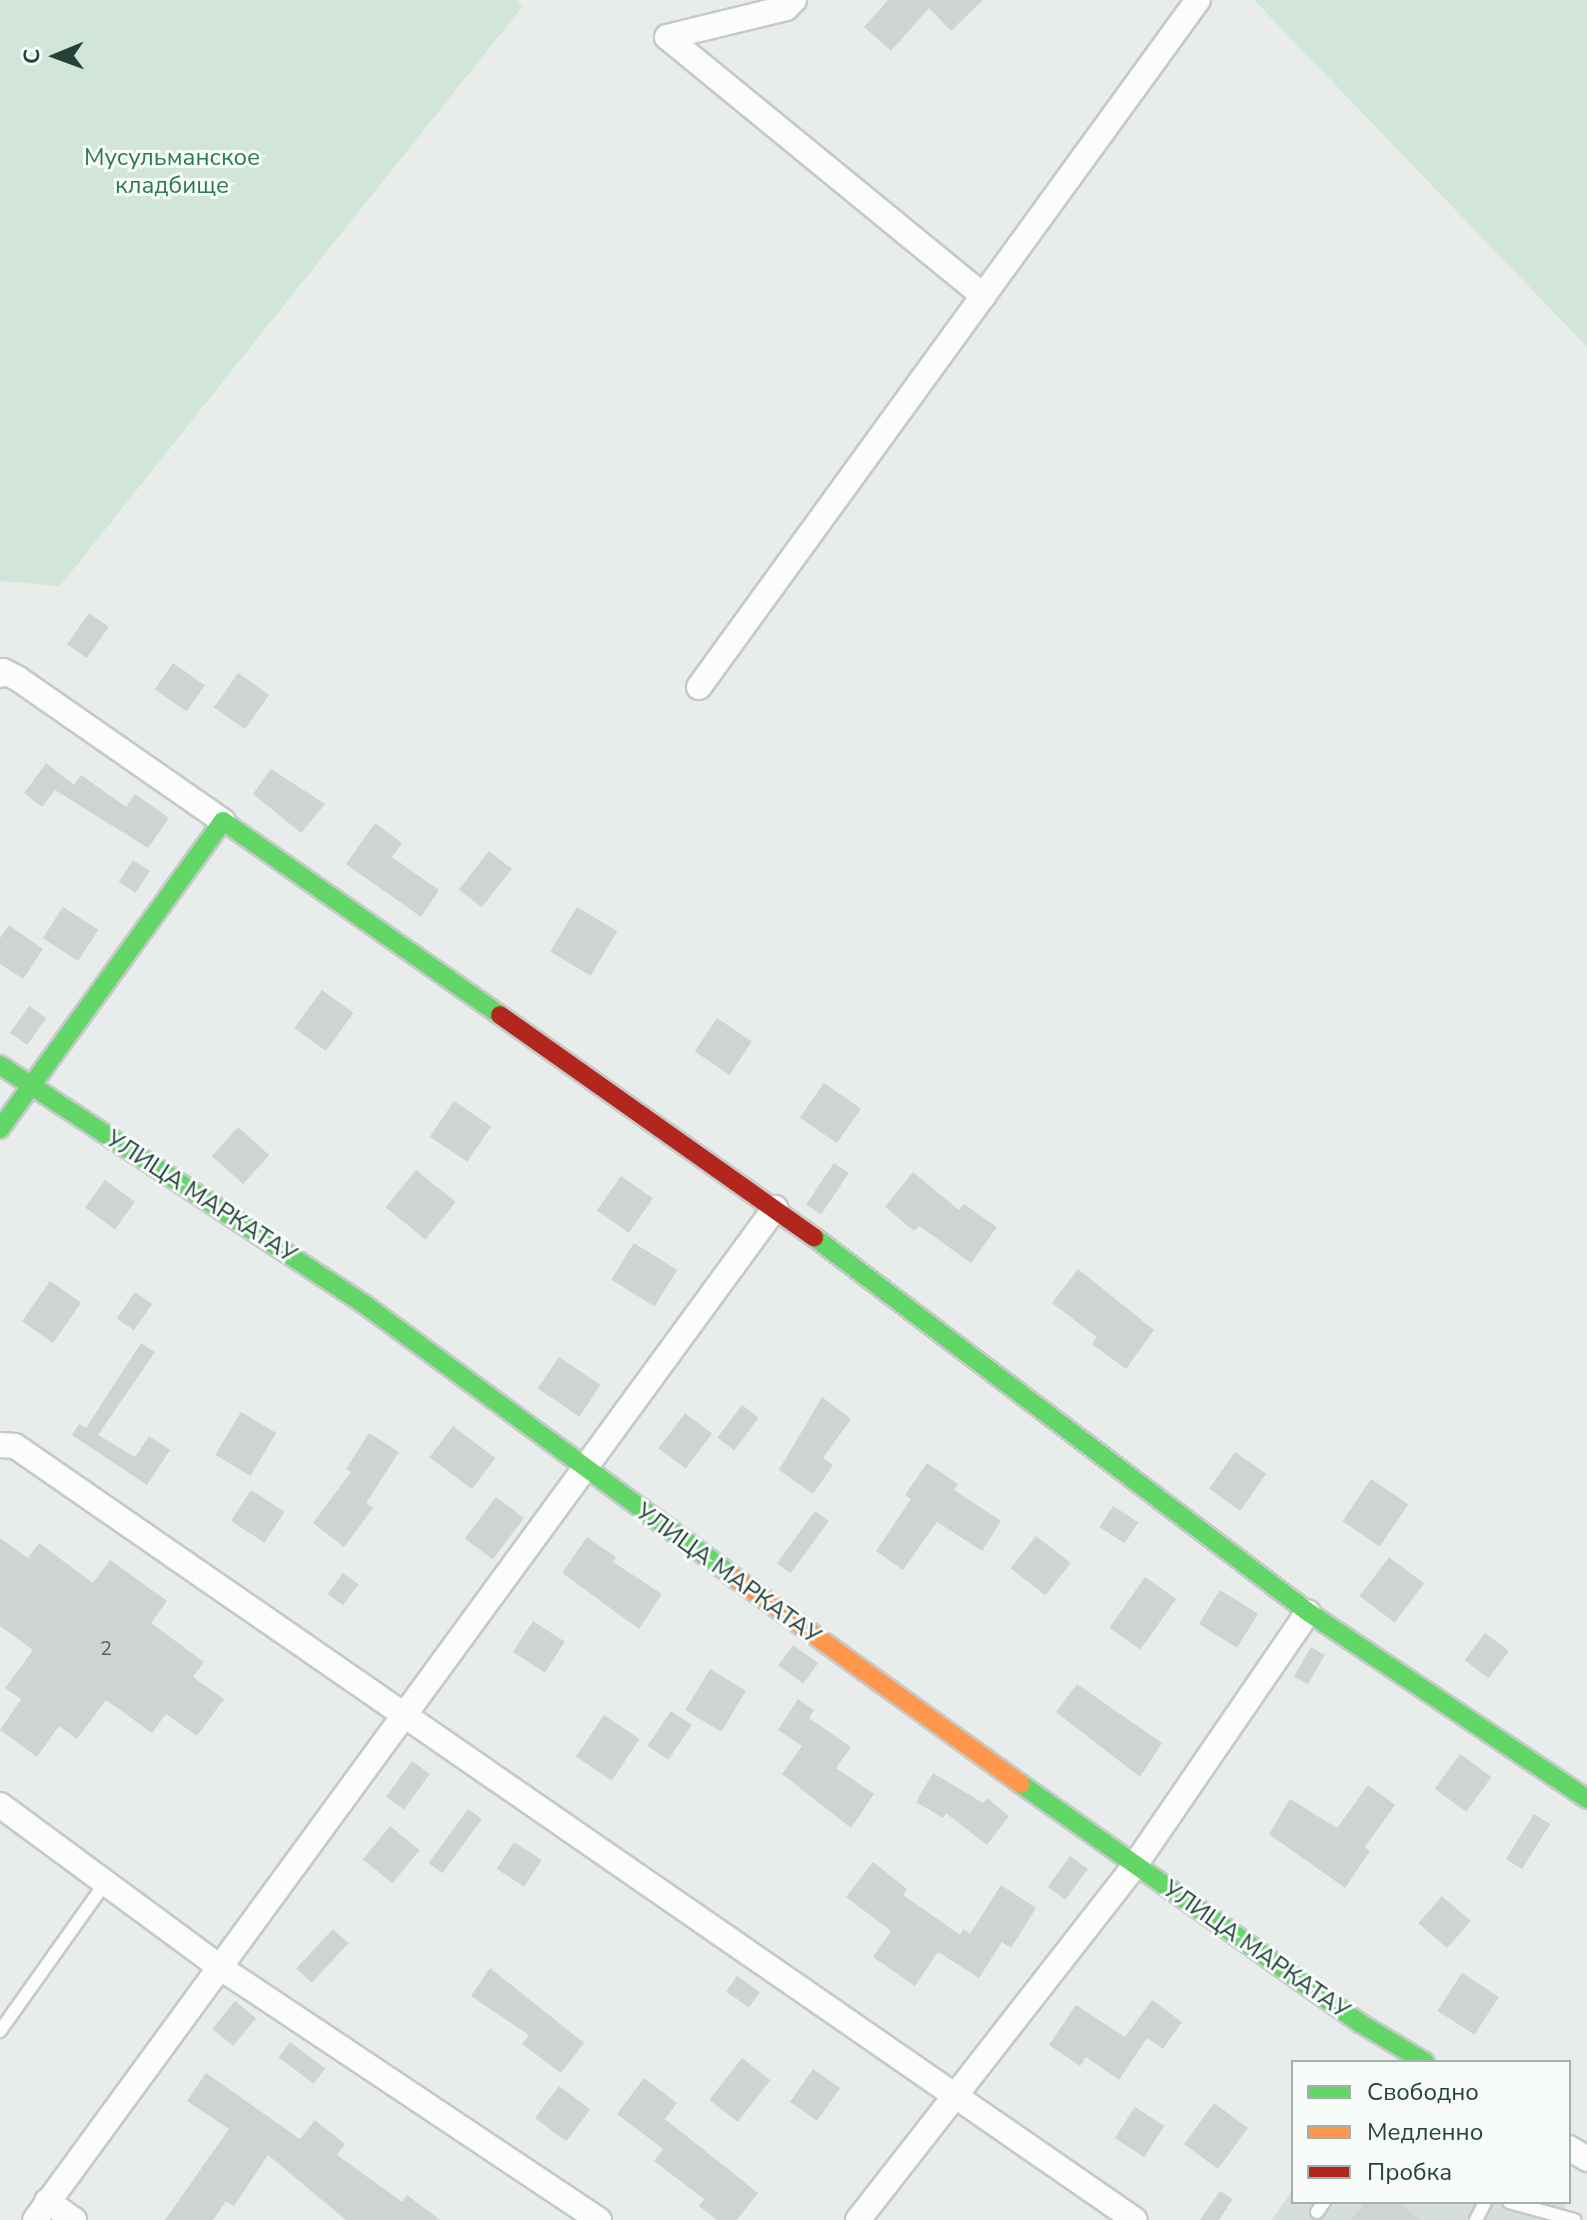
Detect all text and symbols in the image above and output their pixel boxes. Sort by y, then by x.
north arrow [16,16,96,96]
text: С [17,49,47,64]
park label: Мусульманское кладбище [84,144,260,200]
street label: УЛИЦА МАРКАТАУ [100,1125,302,1269]
street label: УЛИЦА МАРКАТАУ [630,1497,826,1651]
house number: 2 [100,1636,112,1660]
street label: УЛИЦА МАРКАТАУ [1157,1875,1355,2025]
legend [1291,2060,1571,2204]
text: Свободно [1367,2076,1479,2108]
text: Медленно [1367,2116,1483,2148]
text: Пробка [1367,2156,1452,2188]

